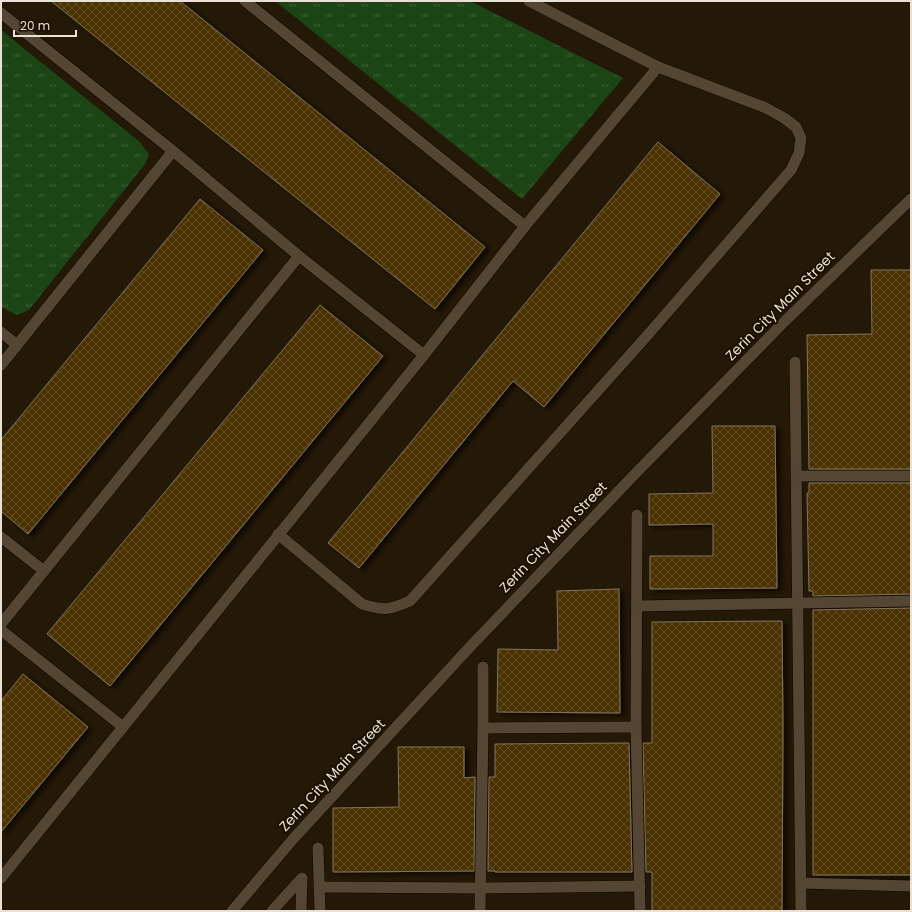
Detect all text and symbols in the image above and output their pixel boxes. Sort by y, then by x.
scale bar [14,12,76,38]
text: 20 m [20,17,50,34]
street label: Zerin City Main Street [721,247,839,365]
street label: Zerin City Main Street [495,477,611,597]
street label: Zerin City Main Street [274,714,390,836]

